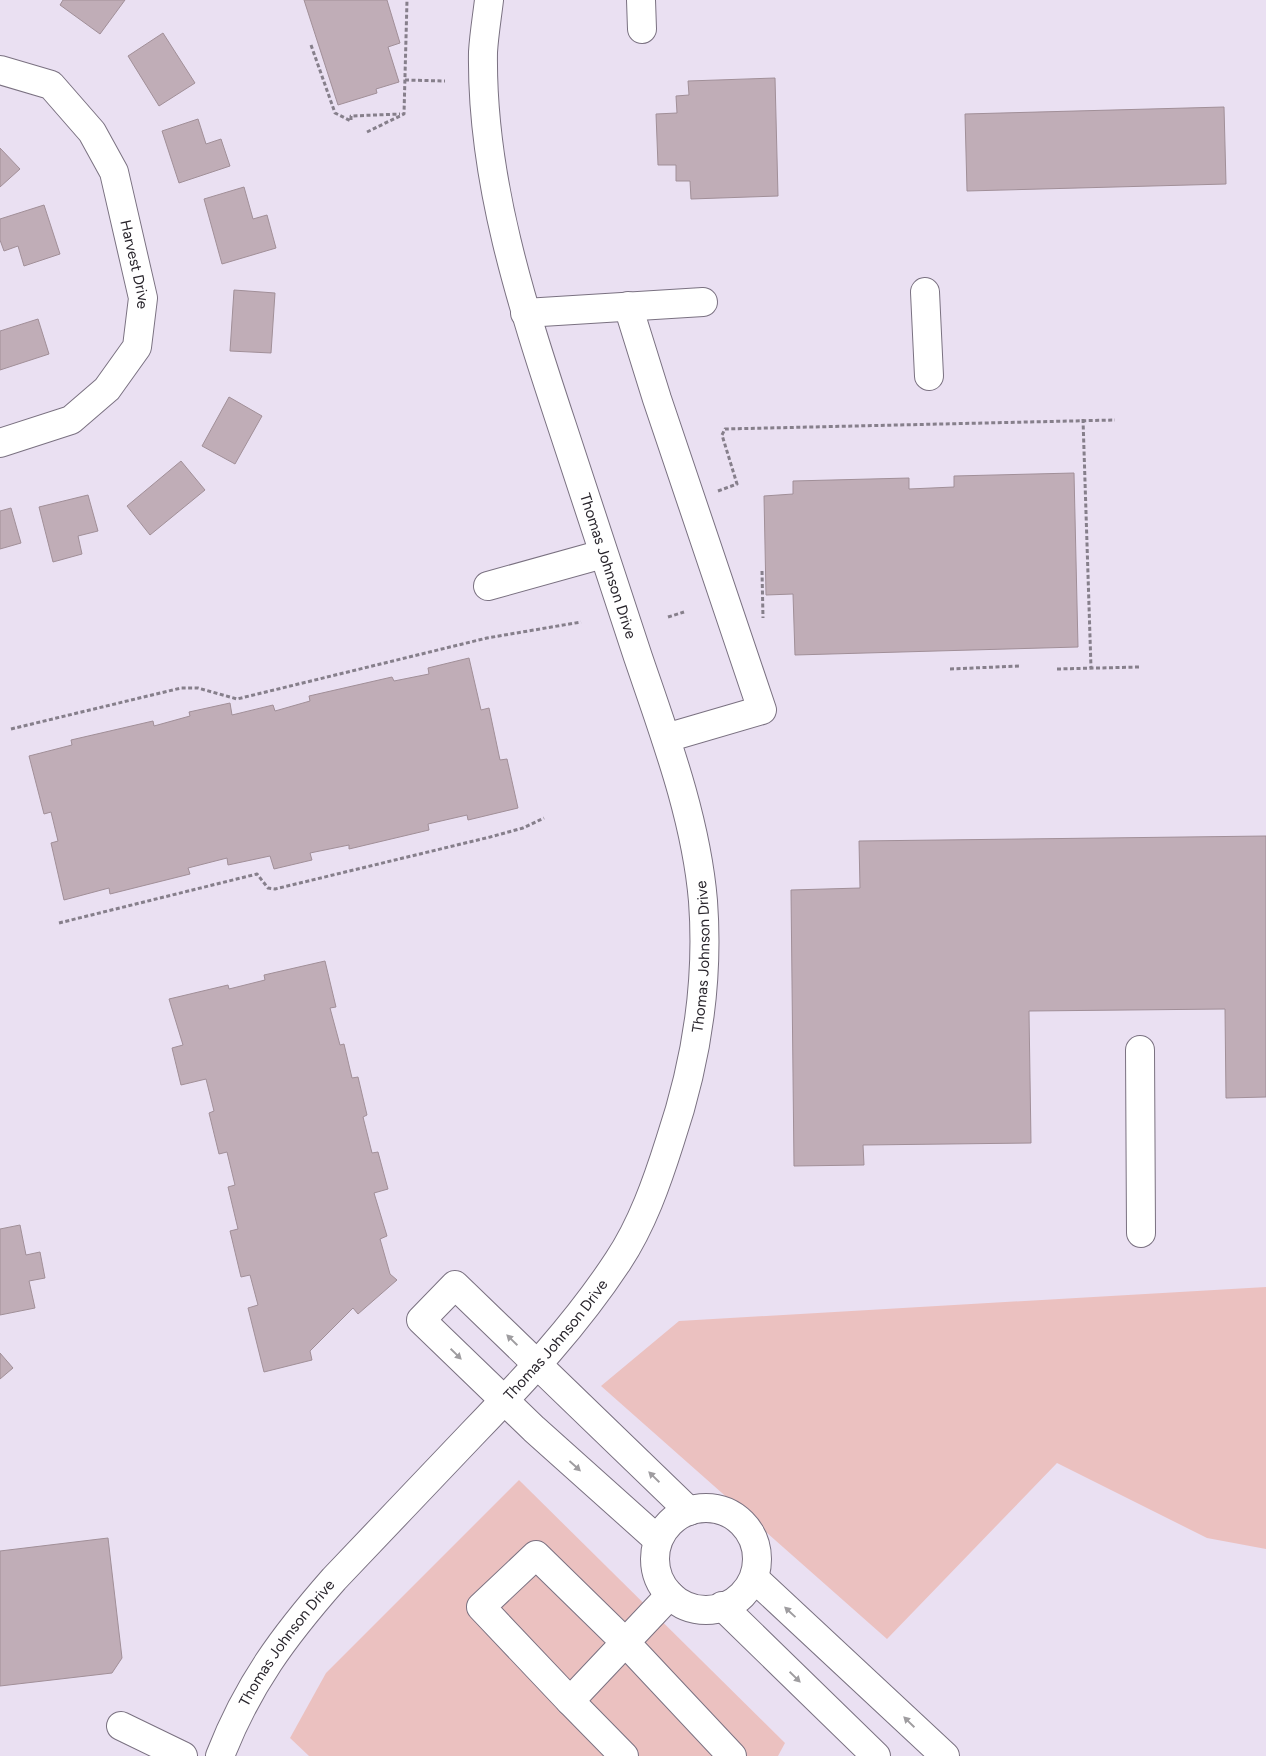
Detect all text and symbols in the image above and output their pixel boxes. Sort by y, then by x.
street label: Harvest Drive [116,218,152,310]
street label: Thomas Johnson Drive [576,491,640,641]
street label: Thomas Johnson Drive [688,880,713,1034]
street label: Thomas Johnson Drive [500,1276,612,1404]
one-way arrow [507,1334,519,1346]
one-way arrow [450,1348,462,1360]
one-way arrow [568,1460,581,1471]
one-way arrow [649,1472,661,1484]
street label: Thomas Johnson Drive [235,1576,338,1709]
one-way arrow [785,1606,797,1618]
one-way arrow [788,1671,800,1683]
one-way arrow [904,1716,916,1728]

